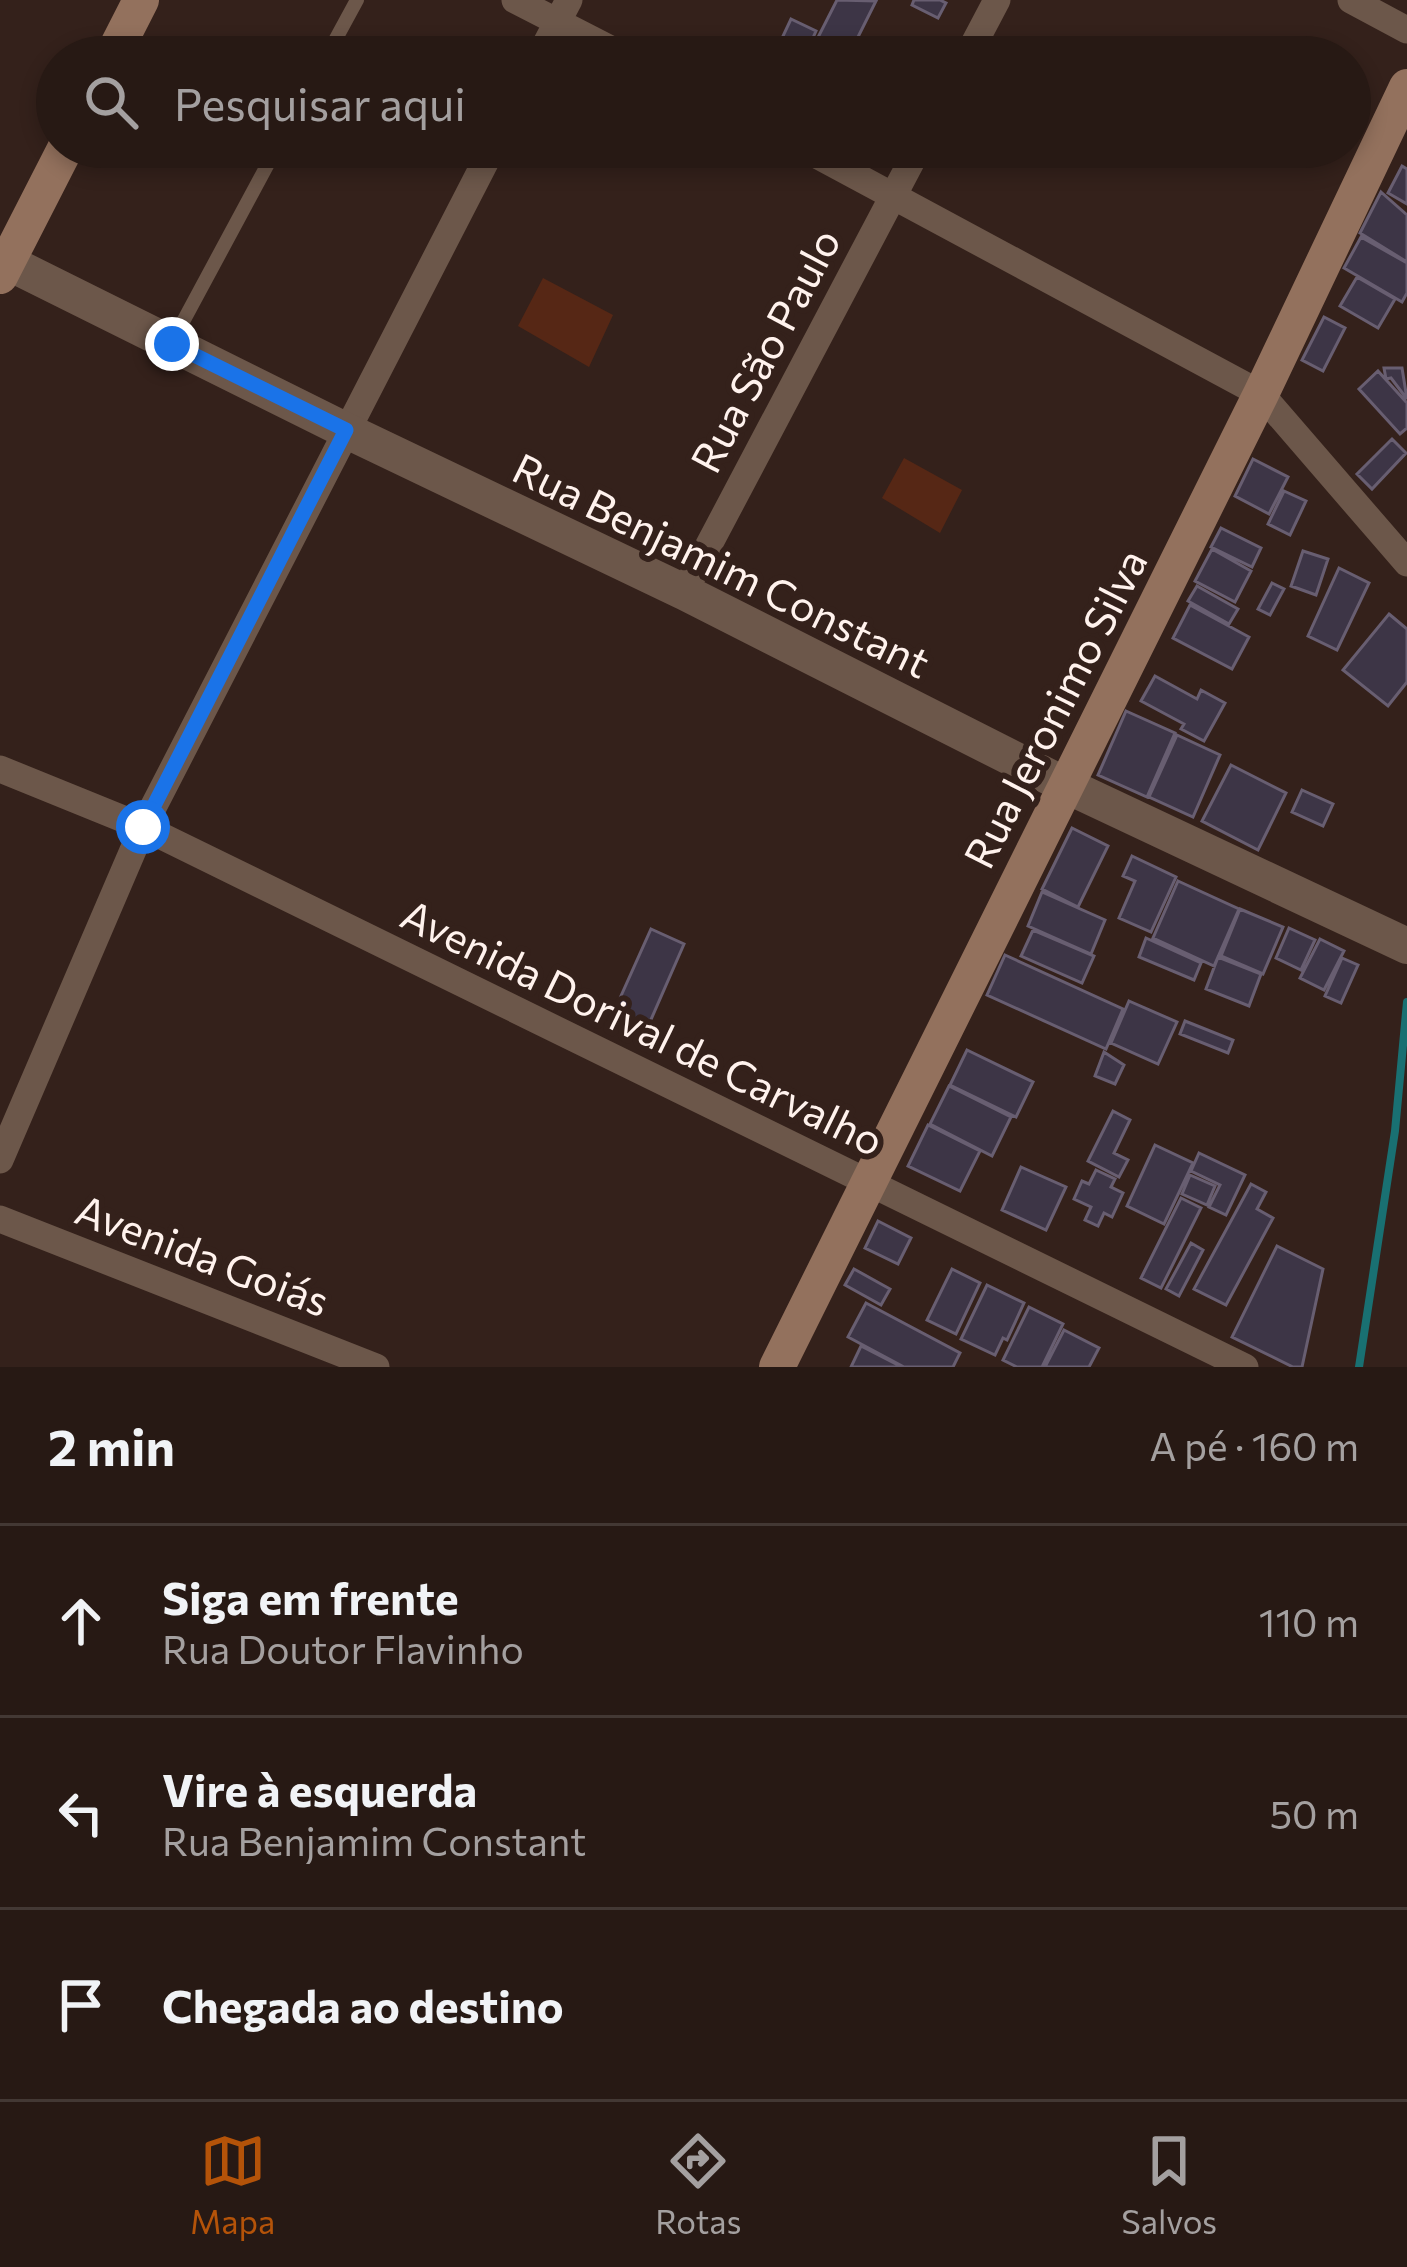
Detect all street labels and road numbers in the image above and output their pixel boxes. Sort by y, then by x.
street label: Rua São Paulo [678,219,850,481]
street label: Rua Benjamim Constant [505,440,939,688]
street label: Rua Jeronimo Silva [951,540,1157,876]
street label: Avenida Dorival de Carvalho [394,887,892,1165]
street label: Avenida Goiás [69,1182,337,1326]

